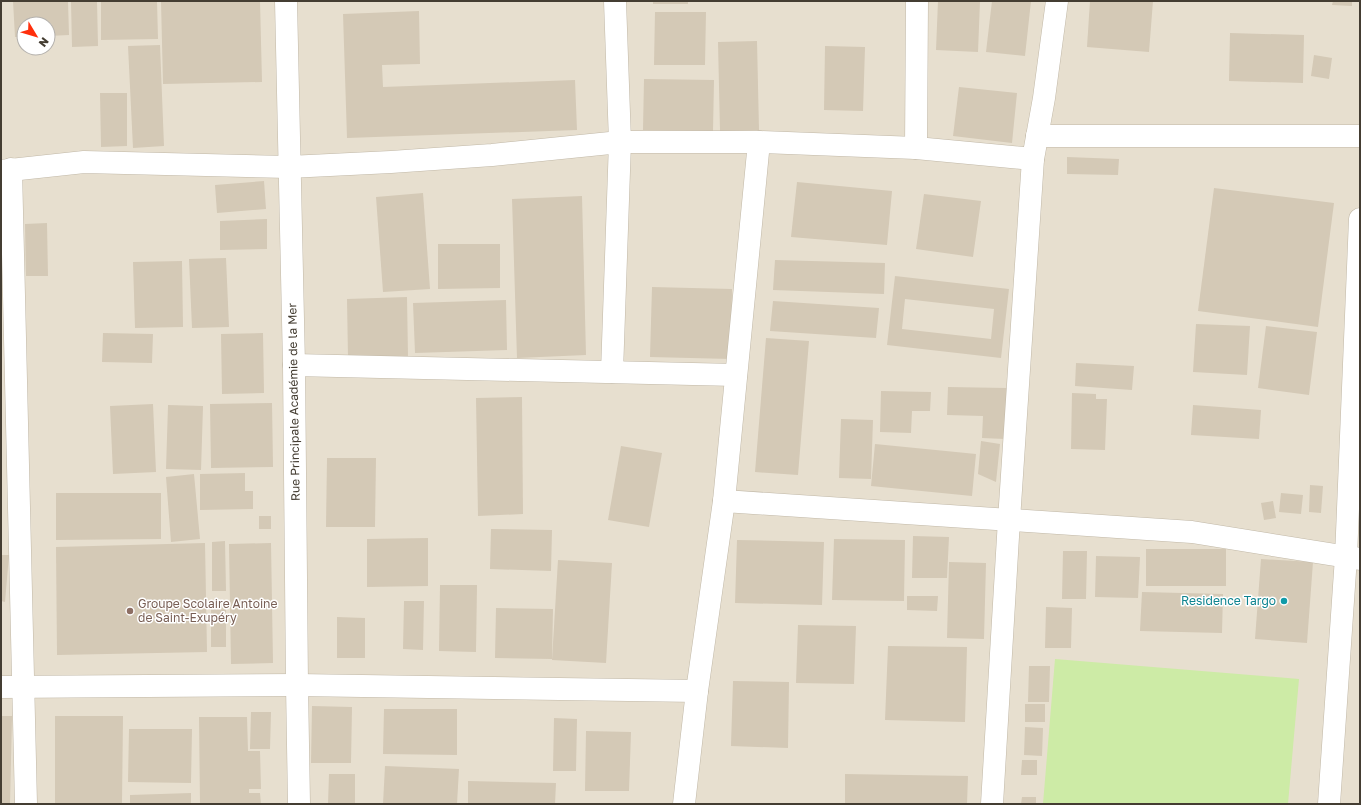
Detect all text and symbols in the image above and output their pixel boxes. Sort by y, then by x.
north arrow [16,16,56,56]
text: N [37,35,52,50]
street label: Rue Principale Académie de la Mer [284,302,303,501]
place label: Residence Targo [1181,593,1276,608]
place label: Groupe Scolaire Antoine de Saint-Exupéry [138,596,277,625]
marker: Residence Targo [1279,596,1289,606]
marker: Groupe Scolaire Antoine de Saint-Exupéry [125,606,135,616]

